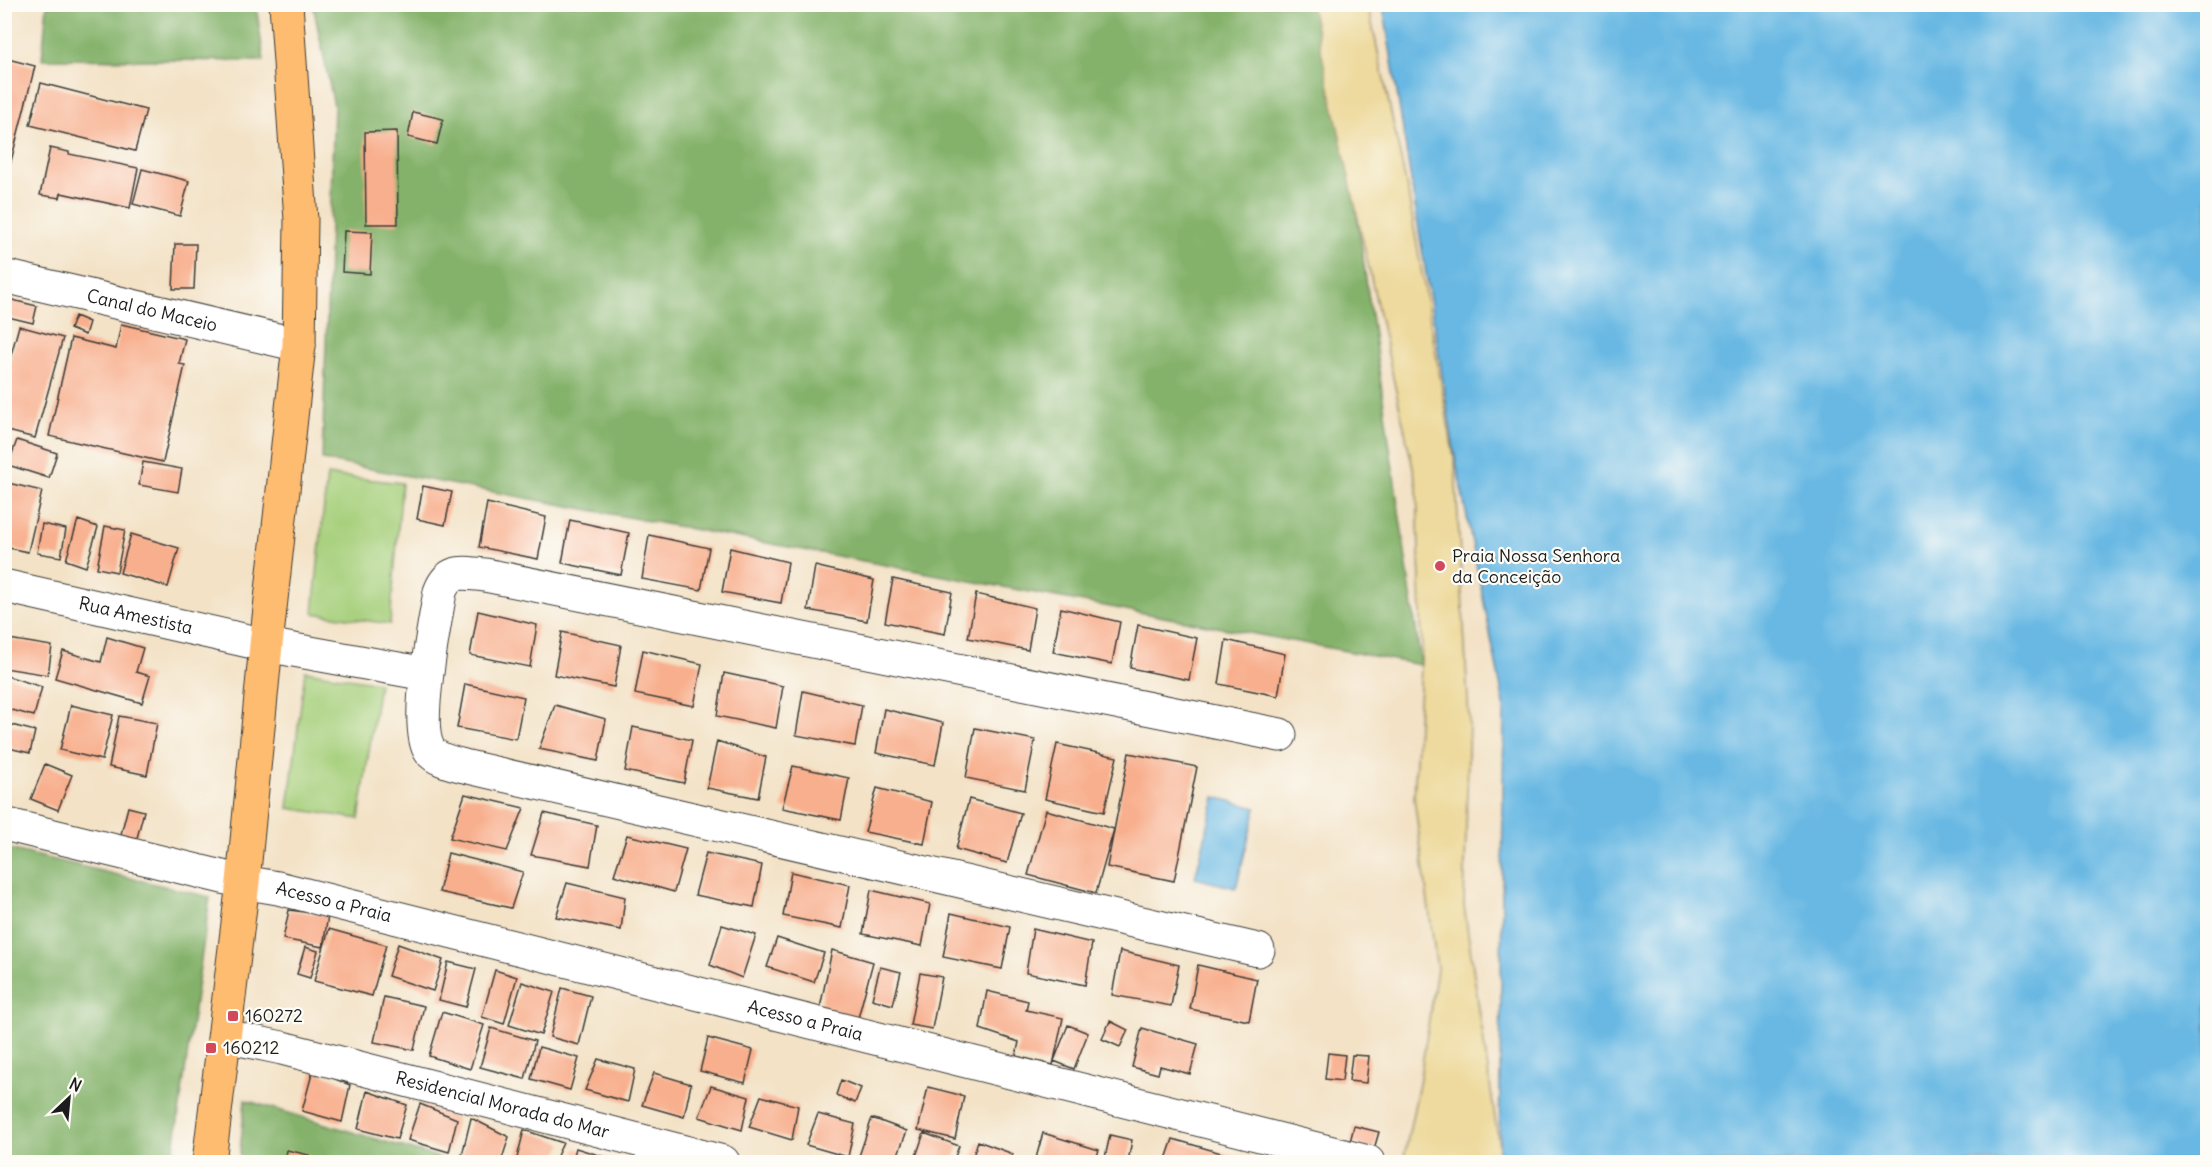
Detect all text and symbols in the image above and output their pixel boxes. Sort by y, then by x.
street label: Canal do Maceio [85,284,220,337]
place label: Praia Nossa Senhora da Conceição [1452,544,1620,588]
marker: Praia Nossa Senhora da Conceição [1433,559,1447,573]
street label: Rua Amestista [77,591,195,639]
street label: Acesso a Praia [274,876,394,927]
street label: Acesso a Praia [745,994,865,1046]
place label: 160272 [245,1004,303,1027]
marker: 160272 [226,1009,240,1023]
place label: 160212 [223,1036,279,1059]
marker: 160212 [204,1041,218,1055]
street label: Residencial Morada do Mar [393,1066,613,1143]
north arrow [39,1068,99,1128]
text: N [66,1073,85,1096]

